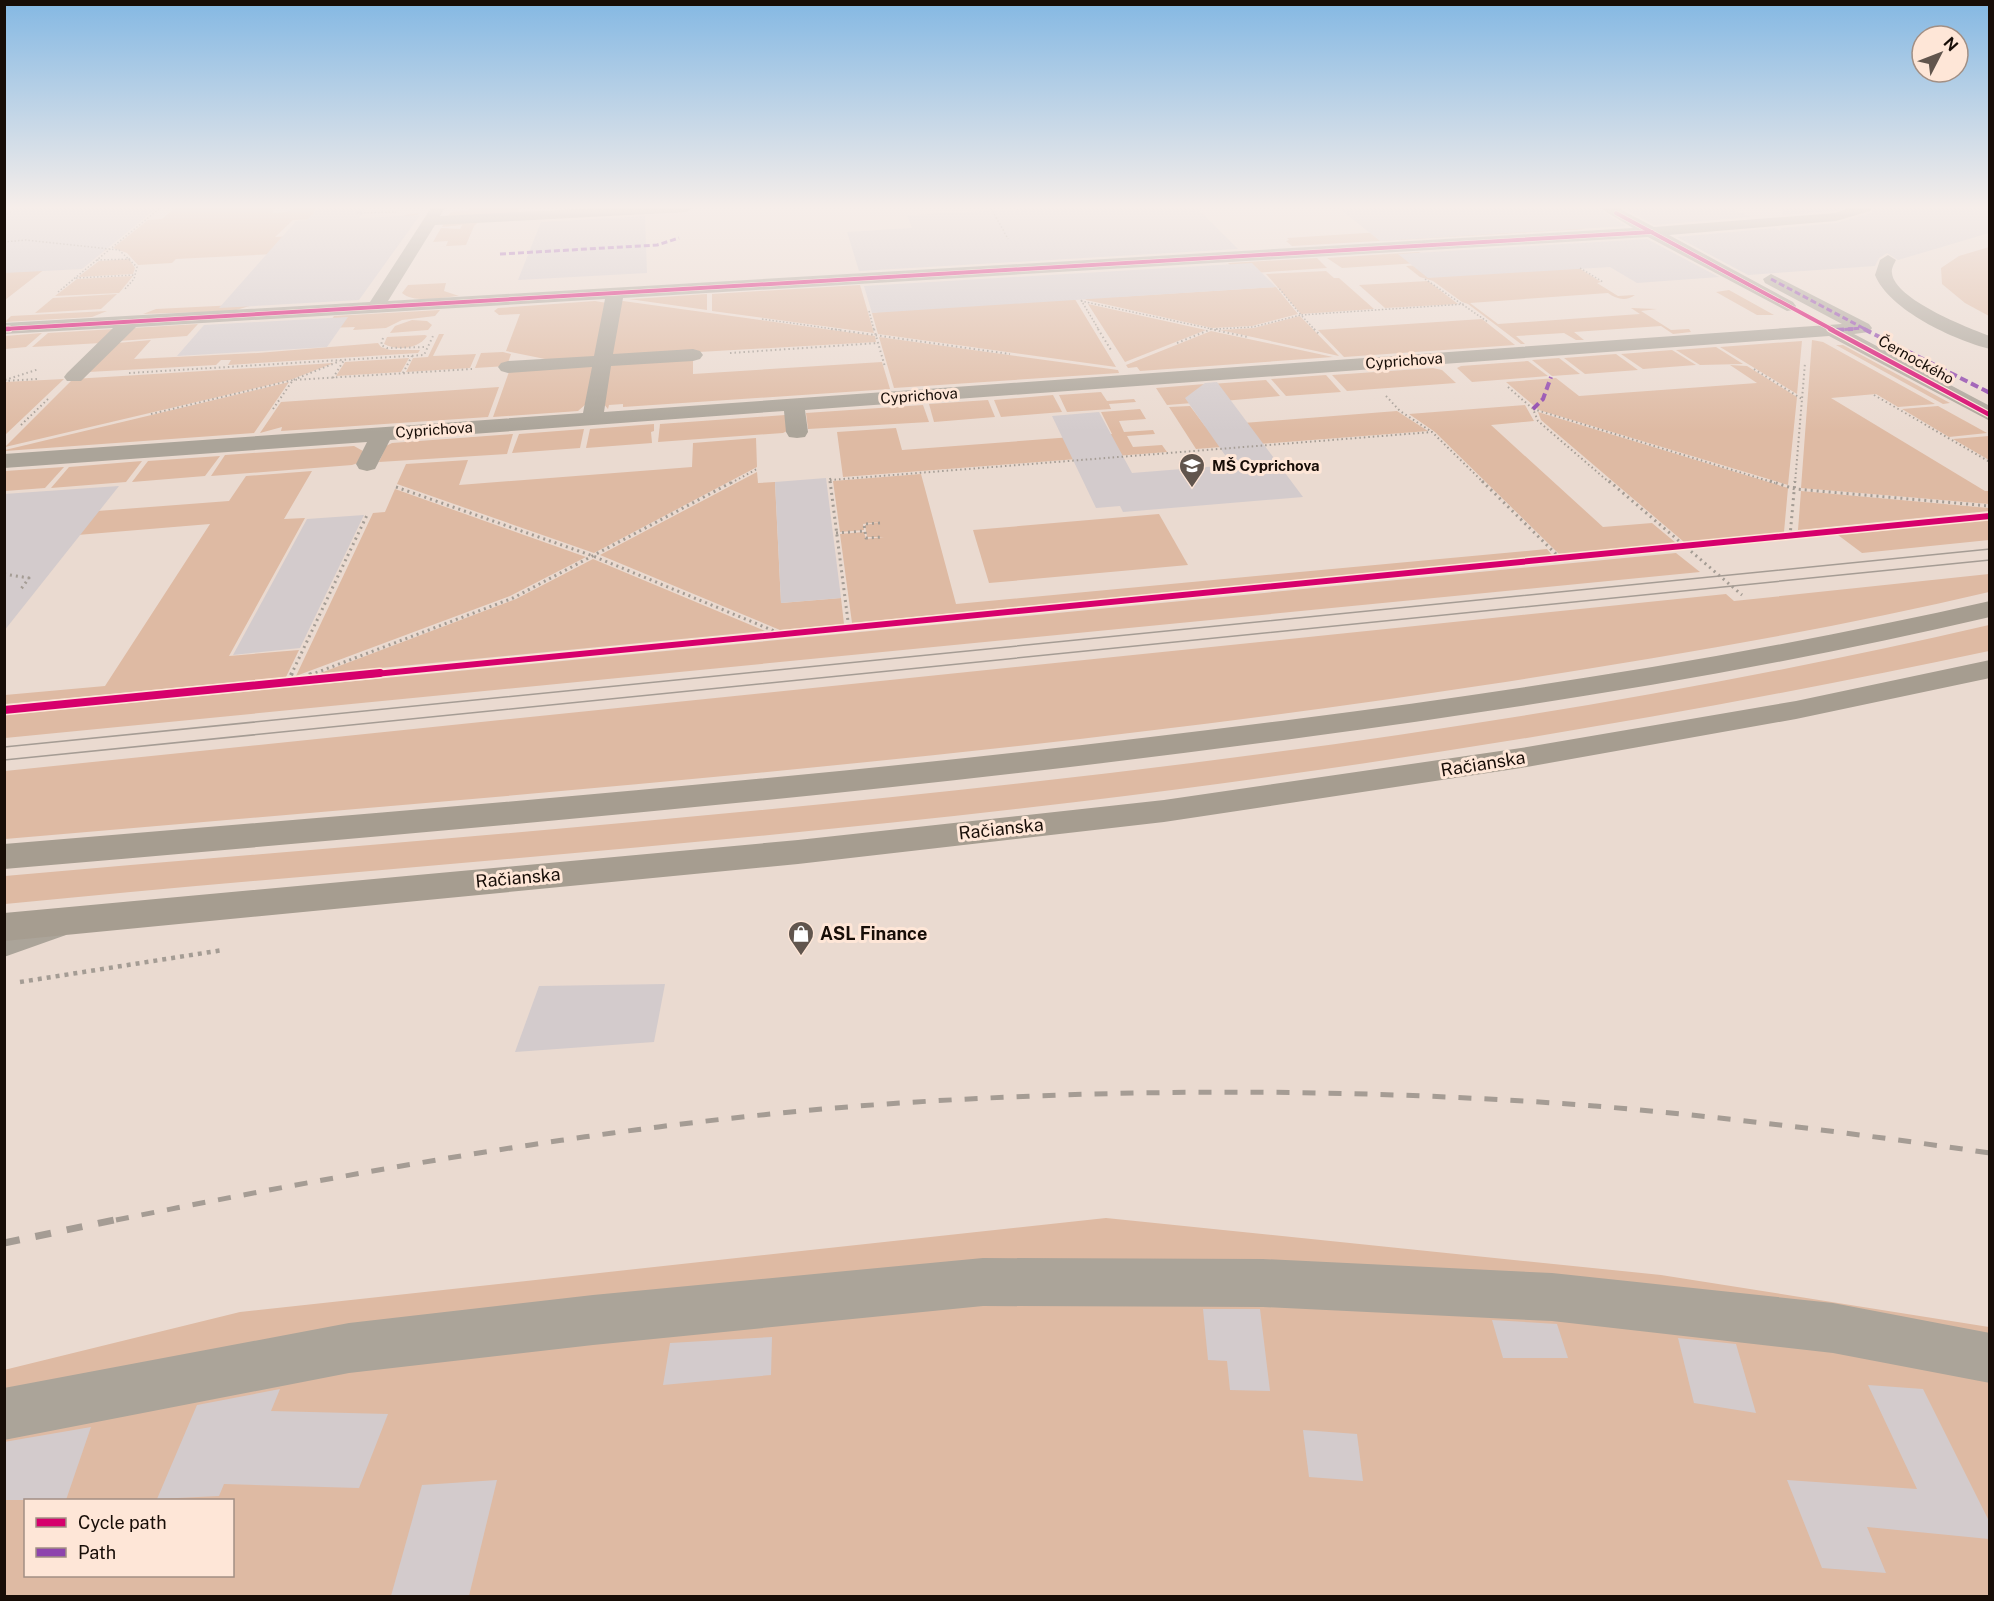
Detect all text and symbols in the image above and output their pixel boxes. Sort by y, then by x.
north arrow [1910,24,1970,84]
text: N [1940,33,1962,55]
street label: Černockého [1876,332,1957,387]
street label: Cyprichova [1365,349,1443,372]
street label: Cyprichova [880,384,958,407]
street label: Cyprichova [395,418,473,441]
school or university icon: MŠ Cyprichova [1177,451,1207,489]
place label: MŠ Cyprichova [1212,457,1320,474]
street label: Račianska [1439,746,1527,781]
street label: Račianska [957,814,1044,843]
street label: Račianska [475,863,561,892]
shop icon: ASL Finance [786,919,816,957]
place label: ASL Finance [820,923,927,944]
legend [24,1499,234,1577]
text: Cycle path [78,1512,167,1533]
text: Path [78,1542,116,1563]

